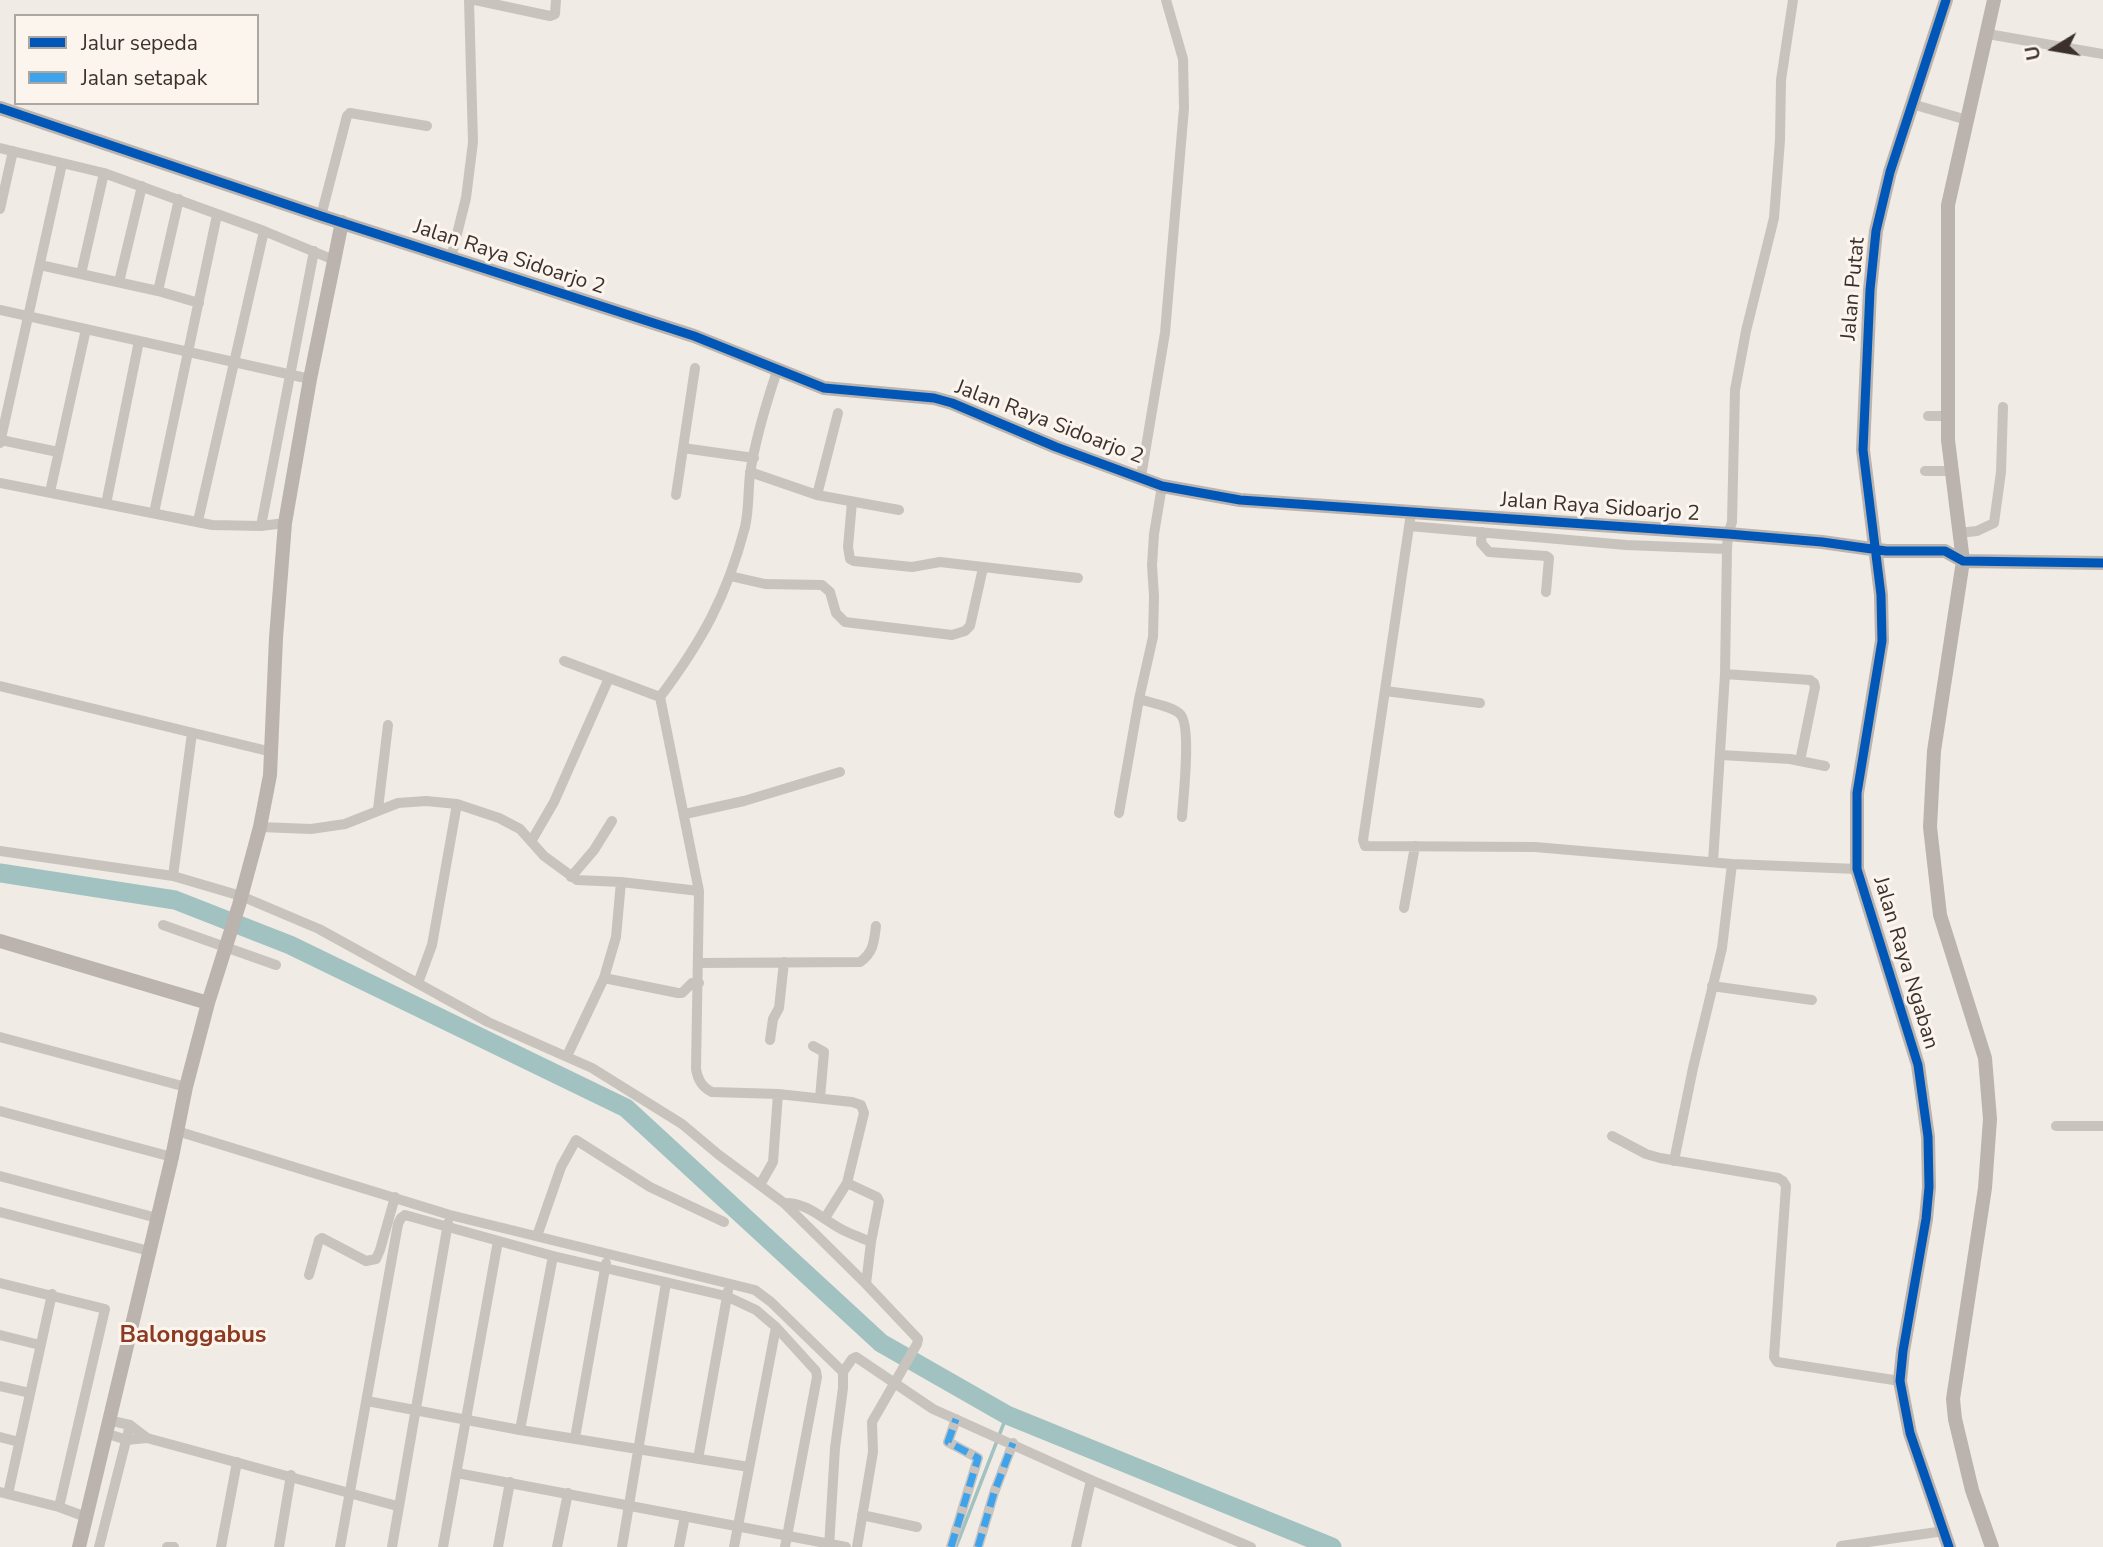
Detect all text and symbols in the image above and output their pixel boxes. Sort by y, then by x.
legend [14,14,259,105]
north arrow [2019,14,2089,84]
text: Jalur sepeda [81,29,198,57]
text: U [2019,44,2047,62]
text: Jalan setapak [81,64,207,92]
street label: Jalan Raya Sidoarjo 2 [410,215,608,301]
street label: Jalan Putat [1837,236,1871,342]
street label: Jalan Raya Sidoarjo 2 [951,375,1147,471]
street label: Jalan Raya Sidoarjo 2 [1499,488,1701,528]
street label: Jalan Raya Ngaban [1867,874,1943,1052]
district label: Balonggabus [119,1322,267,1350]

